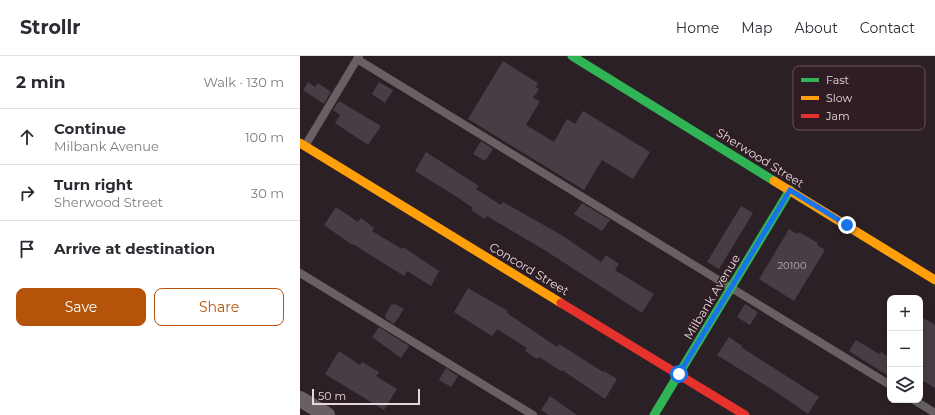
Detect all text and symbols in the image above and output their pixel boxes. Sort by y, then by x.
text: Strollr [20,16,81,39]
text: Home [676,19,719,37]
text: Map [741,19,772,37]
text: About [794,19,838,37]
text: Contact [860,19,915,37]
legend [793,66,925,130]
text: 2 min [16,72,66,92]
text: Fast [826,73,850,87]
text: Walk · 130 m [203,74,284,90]
text: Slow [826,91,852,105]
text: Jam [825,109,850,123]
text: Continue [54,119,126,138]
street label: Sherwood Street [714,125,807,191]
icon: ahead [16,126,38,148]
text: 100 m [245,129,284,145]
text: Milbank Avenue [54,138,159,154]
text: Turn right [54,175,133,194]
icon: right [16,182,38,204]
text: 30 m [251,185,284,201]
text: Sherwood Street [54,194,163,210]
route end [838,216,856,234]
icon: arrive [16,238,38,260]
text: Arrive at destination [54,239,215,258]
street label: Concord Street [487,239,572,298]
street label: Milbank Avenue [680,251,743,342]
house number: 20100 [777,259,807,272]
button: Save [16,288,146,326]
button: Share [154,288,284,326]
map controls [887,295,923,403]
button: + [887,295,923,331]
button: − [887,331,923,367]
route start [670,365,688,383]
button: layers [887,367,923,403]
scale bar [312,387,420,406]
text: 50 m [318,389,346,403]

